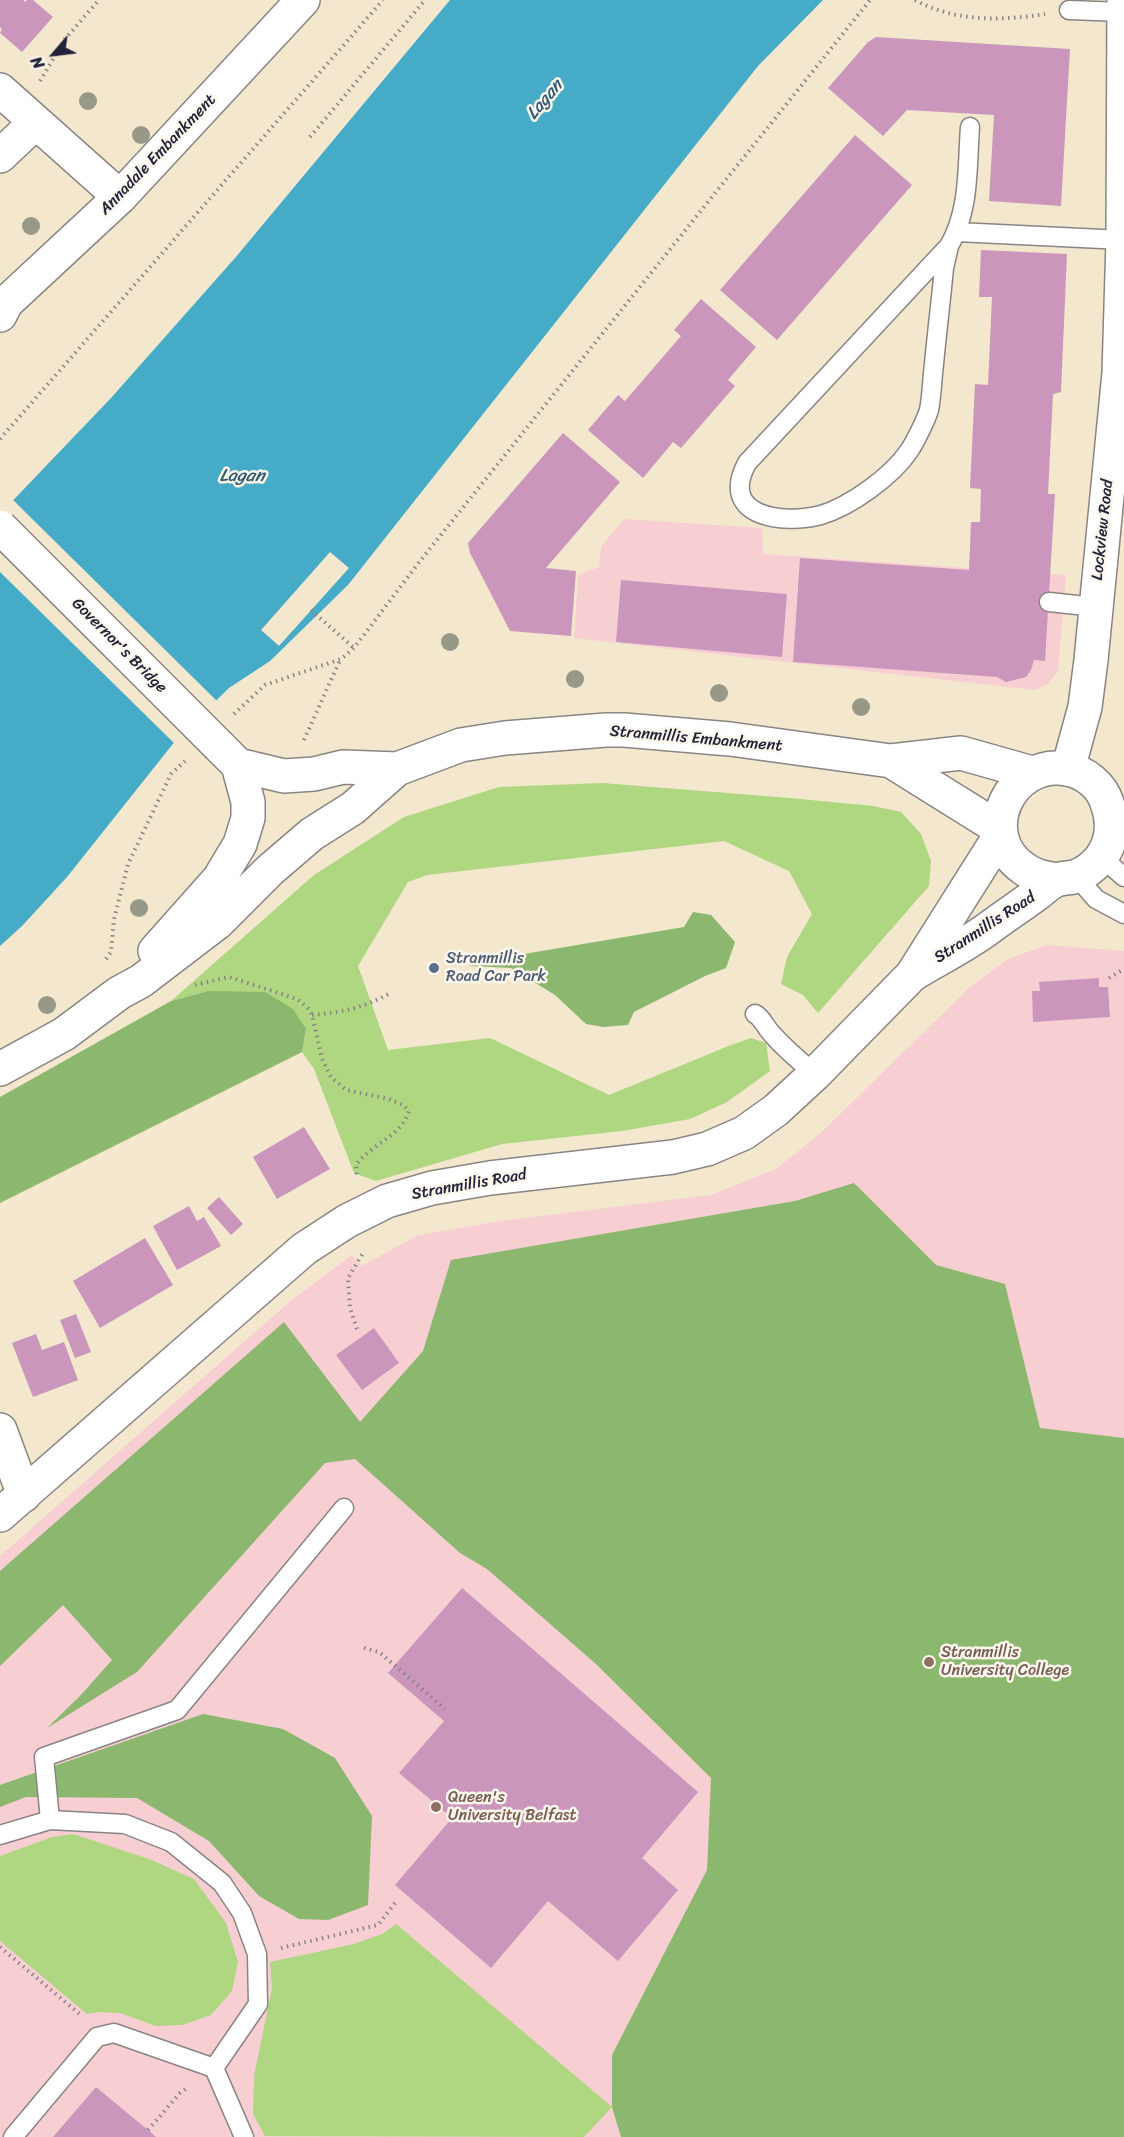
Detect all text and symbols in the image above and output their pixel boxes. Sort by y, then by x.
north arrow [24,24,84,84]
text: N [22,51,53,74]
water label: Lagan [522,76,568,124]
street label: Annadale Embankment [96,91,220,219]
water label: Lagan [219,465,265,487]
street label: Lockview Road [1088,479,1118,581]
street label: Governor's Bridge [67,594,171,698]
street label: Stranmillis Embankment [609,722,783,756]
street label: Stranmillis Road [931,888,1039,968]
place label: Stranmillis Road Car Park [446,949,546,987]
marker: Stranmillis Road Car Park [427,961,441,975]
street label: Stranmillis Road [410,1165,528,1205]
place label: Stranmillis University College [941,1643,1069,1681]
marker: Stranmillis University College [922,1655,936,1669]
place label: Queen's University Belfast [448,1788,576,1826]
marker: Queen's University Belfast [429,1800,443,1814]

